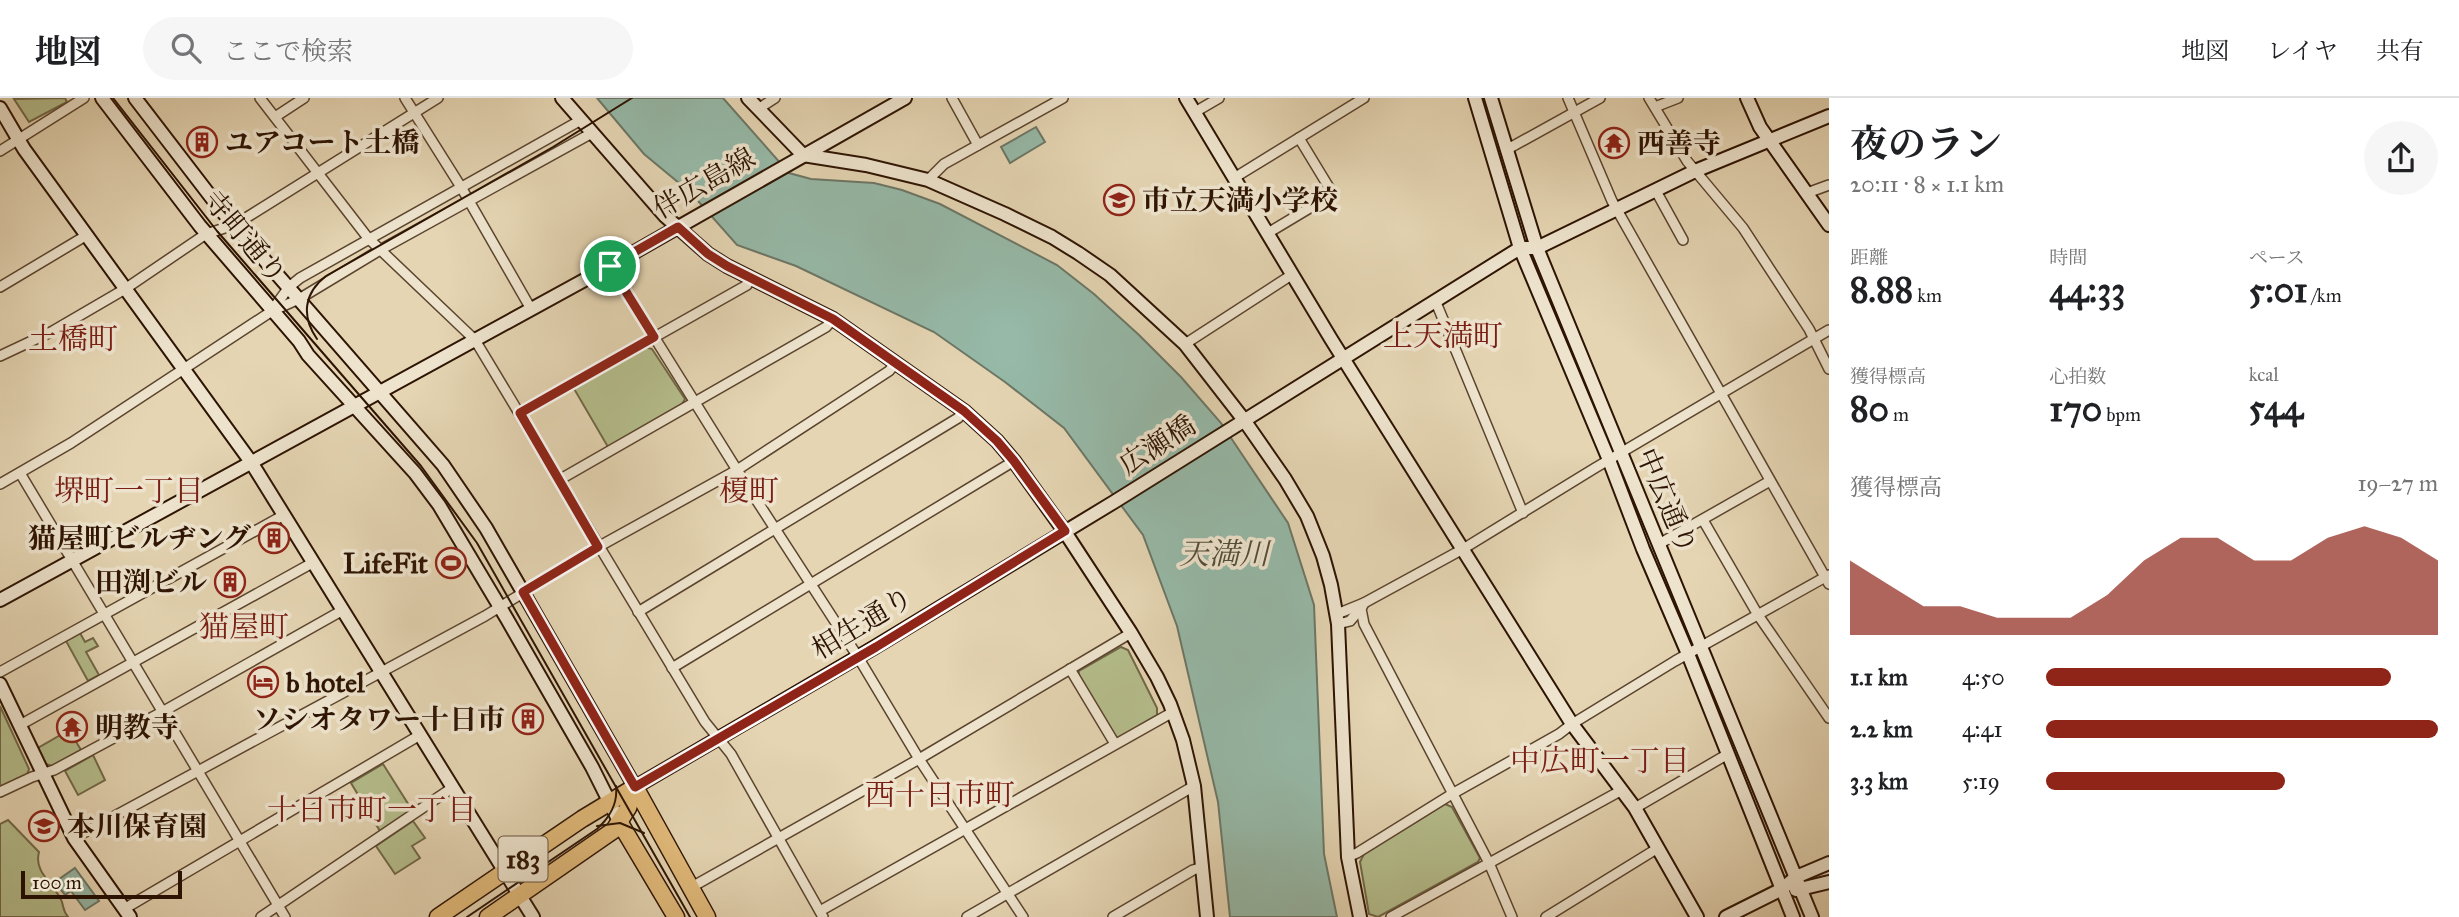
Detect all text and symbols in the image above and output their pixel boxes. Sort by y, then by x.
search box [143,17,633,80]
icon: search [167,29,205,67]
text: 地図 [35,32,101,72]
text: ここで検索 [223,35,353,67]
text: 地図 [2181,36,2229,66]
text: レイヤ [2267,36,2338,66]
text: 共有 [2376,36,2424,66]
text: 夜のラン [1850,121,2002,167]
button: share [2364,121,2438,195]
building icon: ユアコート土橋 [185,125,219,159]
place label: ユアコート土橋 [225,125,420,160]
temple icon: 西善寺 [1597,126,1631,160]
place label: 西善寺 [1637,126,1721,161]
street label: 伴広島線 [647,140,761,226]
text: 20:11 · 8 × 1.1 km [1850,170,2004,198]
street label: 寺町通り [196,183,294,291]
school or university icon: 市立天満小学校 [1102,183,1136,217]
place label: 市立天満小学校 [1142,183,1338,218]
pin [580,236,640,296]
text: 距離 [1850,246,1888,269]
text: 時間 [2049,246,2087,269]
text: ペース [2249,246,2305,269]
icon: arrive [591,247,629,285]
text: 8.88 [1850,269,1913,312]
text: 44:33 [2049,269,2125,312]
text: 5:01 [2249,269,2308,312]
text: km [1913,284,1942,307]
text: /km [2308,284,2342,307]
district label: 上天満町 [1383,318,1503,354]
district label: 土橋町 [28,321,118,357]
text: kcal [2249,363,2279,386]
text: 獲得標高 [1850,365,1926,388]
text: 心拍数 [2049,365,2106,388]
text: 544 [2249,386,2303,429]
text: 80 [1850,388,1889,431]
text: 170 [2049,388,2102,431]
text: m [1889,403,1909,426]
text: bpm [2102,403,2141,426]
street label: 広瀬橋 [1112,407,1202,483]
street label: 中広通り [1629,443,1705,559]
text: 19–27 m [2357,469,2438,497]
district label: 堺町一丁目 [54,473,204,509]
district label: 榎町 [719,473,779,509]
text: 獲得標高 [1850,473,1942,501]
place label: 猫屋町ビルヂング [28,521,251,556]
building icon: 猫屋町ビルヂング [257,521,291,555]
water label: 天満川 [1179,536,1272,572]
place label: LifeFit [343,546,428,581]
sports icon: LifeFit [434,546,468,580]
place label: 田渕ビル [95,565,207,600]
building icon: 田渕ビル [213,565,247,599]
street label: 相生通り [805,579,919,667]
district label: 猫屋町 [199,609,289,645]
text: 1.1 km [1850,663,1908,691]
text: 4:50 [1962,663,2005,691]
hotel icon: b hotel [246,665,280,699]
place label: b hotel [285,665,365,700]
place label: ソシオタワー十日市 [253,702,505,737]
building icon: ソシオタワー十日市 [511,702,545,736]
temple icon: 明教寺 [55,710,89,744]
place label: 明教寺 [95,710,179,745]
text: 2.2 km [1850,715,1913,743]
text: 4:41 [1962,715,2003,743]
district label: 中広町一丁目 [1510,743,1690,779]
text: 3.3 km [1850,767,1908,795]
text: 5:19 [1962,767,2000,795]
district label: 西十日市町 [865,777,1015,813]
district label: 十日市町一丁目 [267,792,477,828]
school or university icon: 本川保育園 [27,809,61,843]
place label: 本川保育園 [67,809,207,844]
road number: 183 [498,836,548,881]
scale bar [21,868,182,900]
text: 100 m [32,871,82,894]

